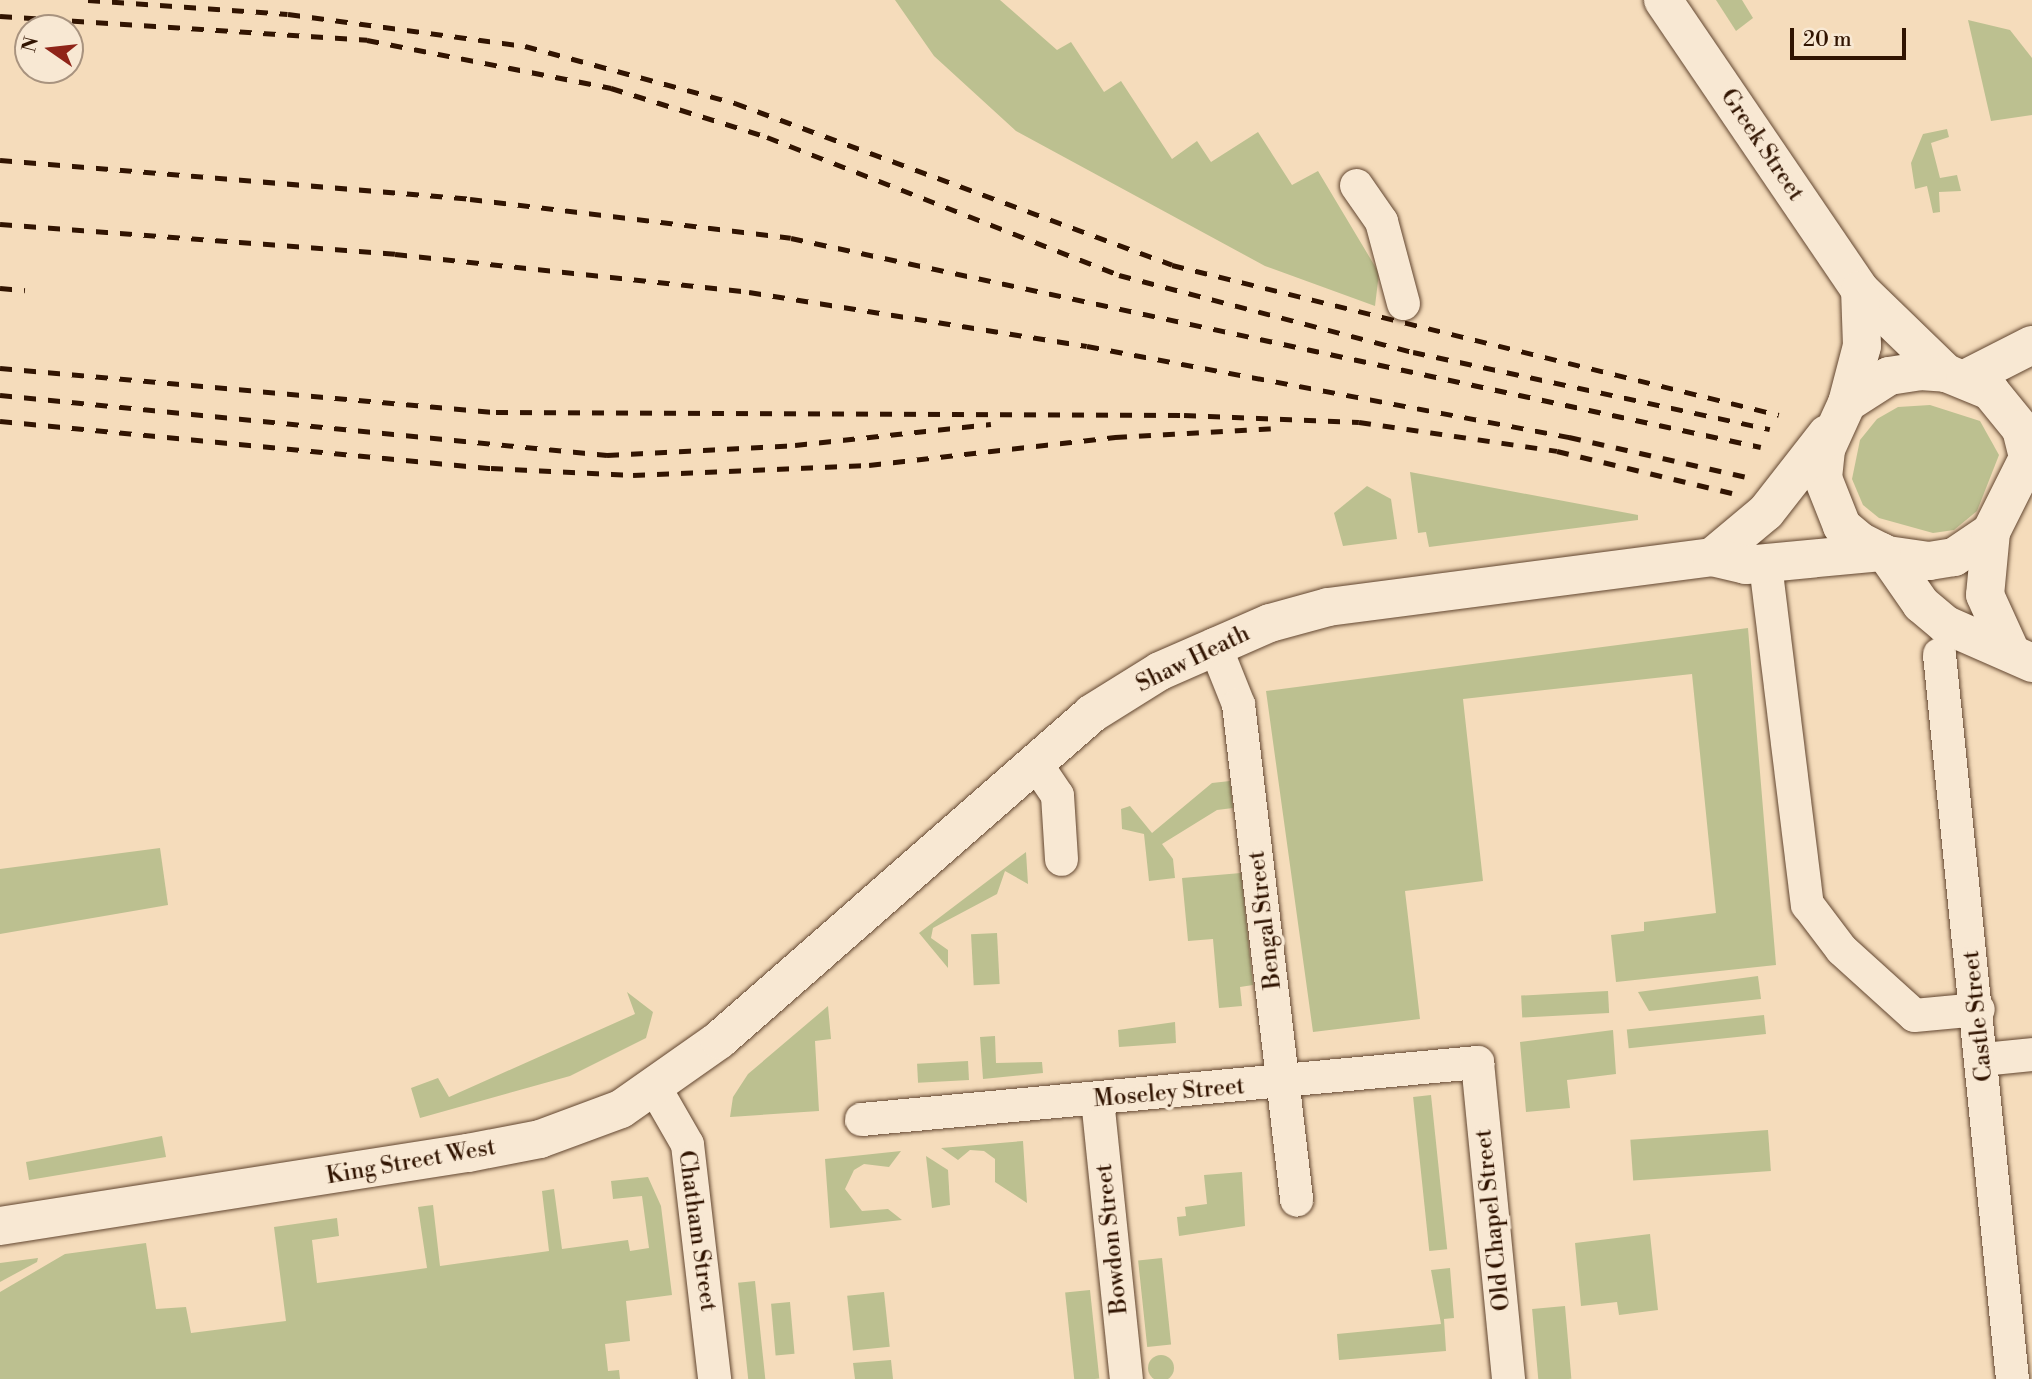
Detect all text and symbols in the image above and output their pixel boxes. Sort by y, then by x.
north arrow [14,14,84,84]
scale bar [1794,14,1910,58]
text: 20 m [1803,27,1852,53]
text: N [17,34,44,55]
street label: Greek Street [1714,84,1810,206]
street label: Shaw Heath [1132,620,1254,698]
street label: Bengal Street [1243,849,1287,991]
street label: Castle Street [1957,949,1999,1083]
street label: Moseley Street [1092,1073,1246,1113]
street label: Old Chapel Street [1470,1128,1516,1312]
street label: King Street West [324,1134,498,1190]
street label: Chatham Street [672,1149,722,1313]
street label: Bowdon Street [1090,1162,1134,1316]

